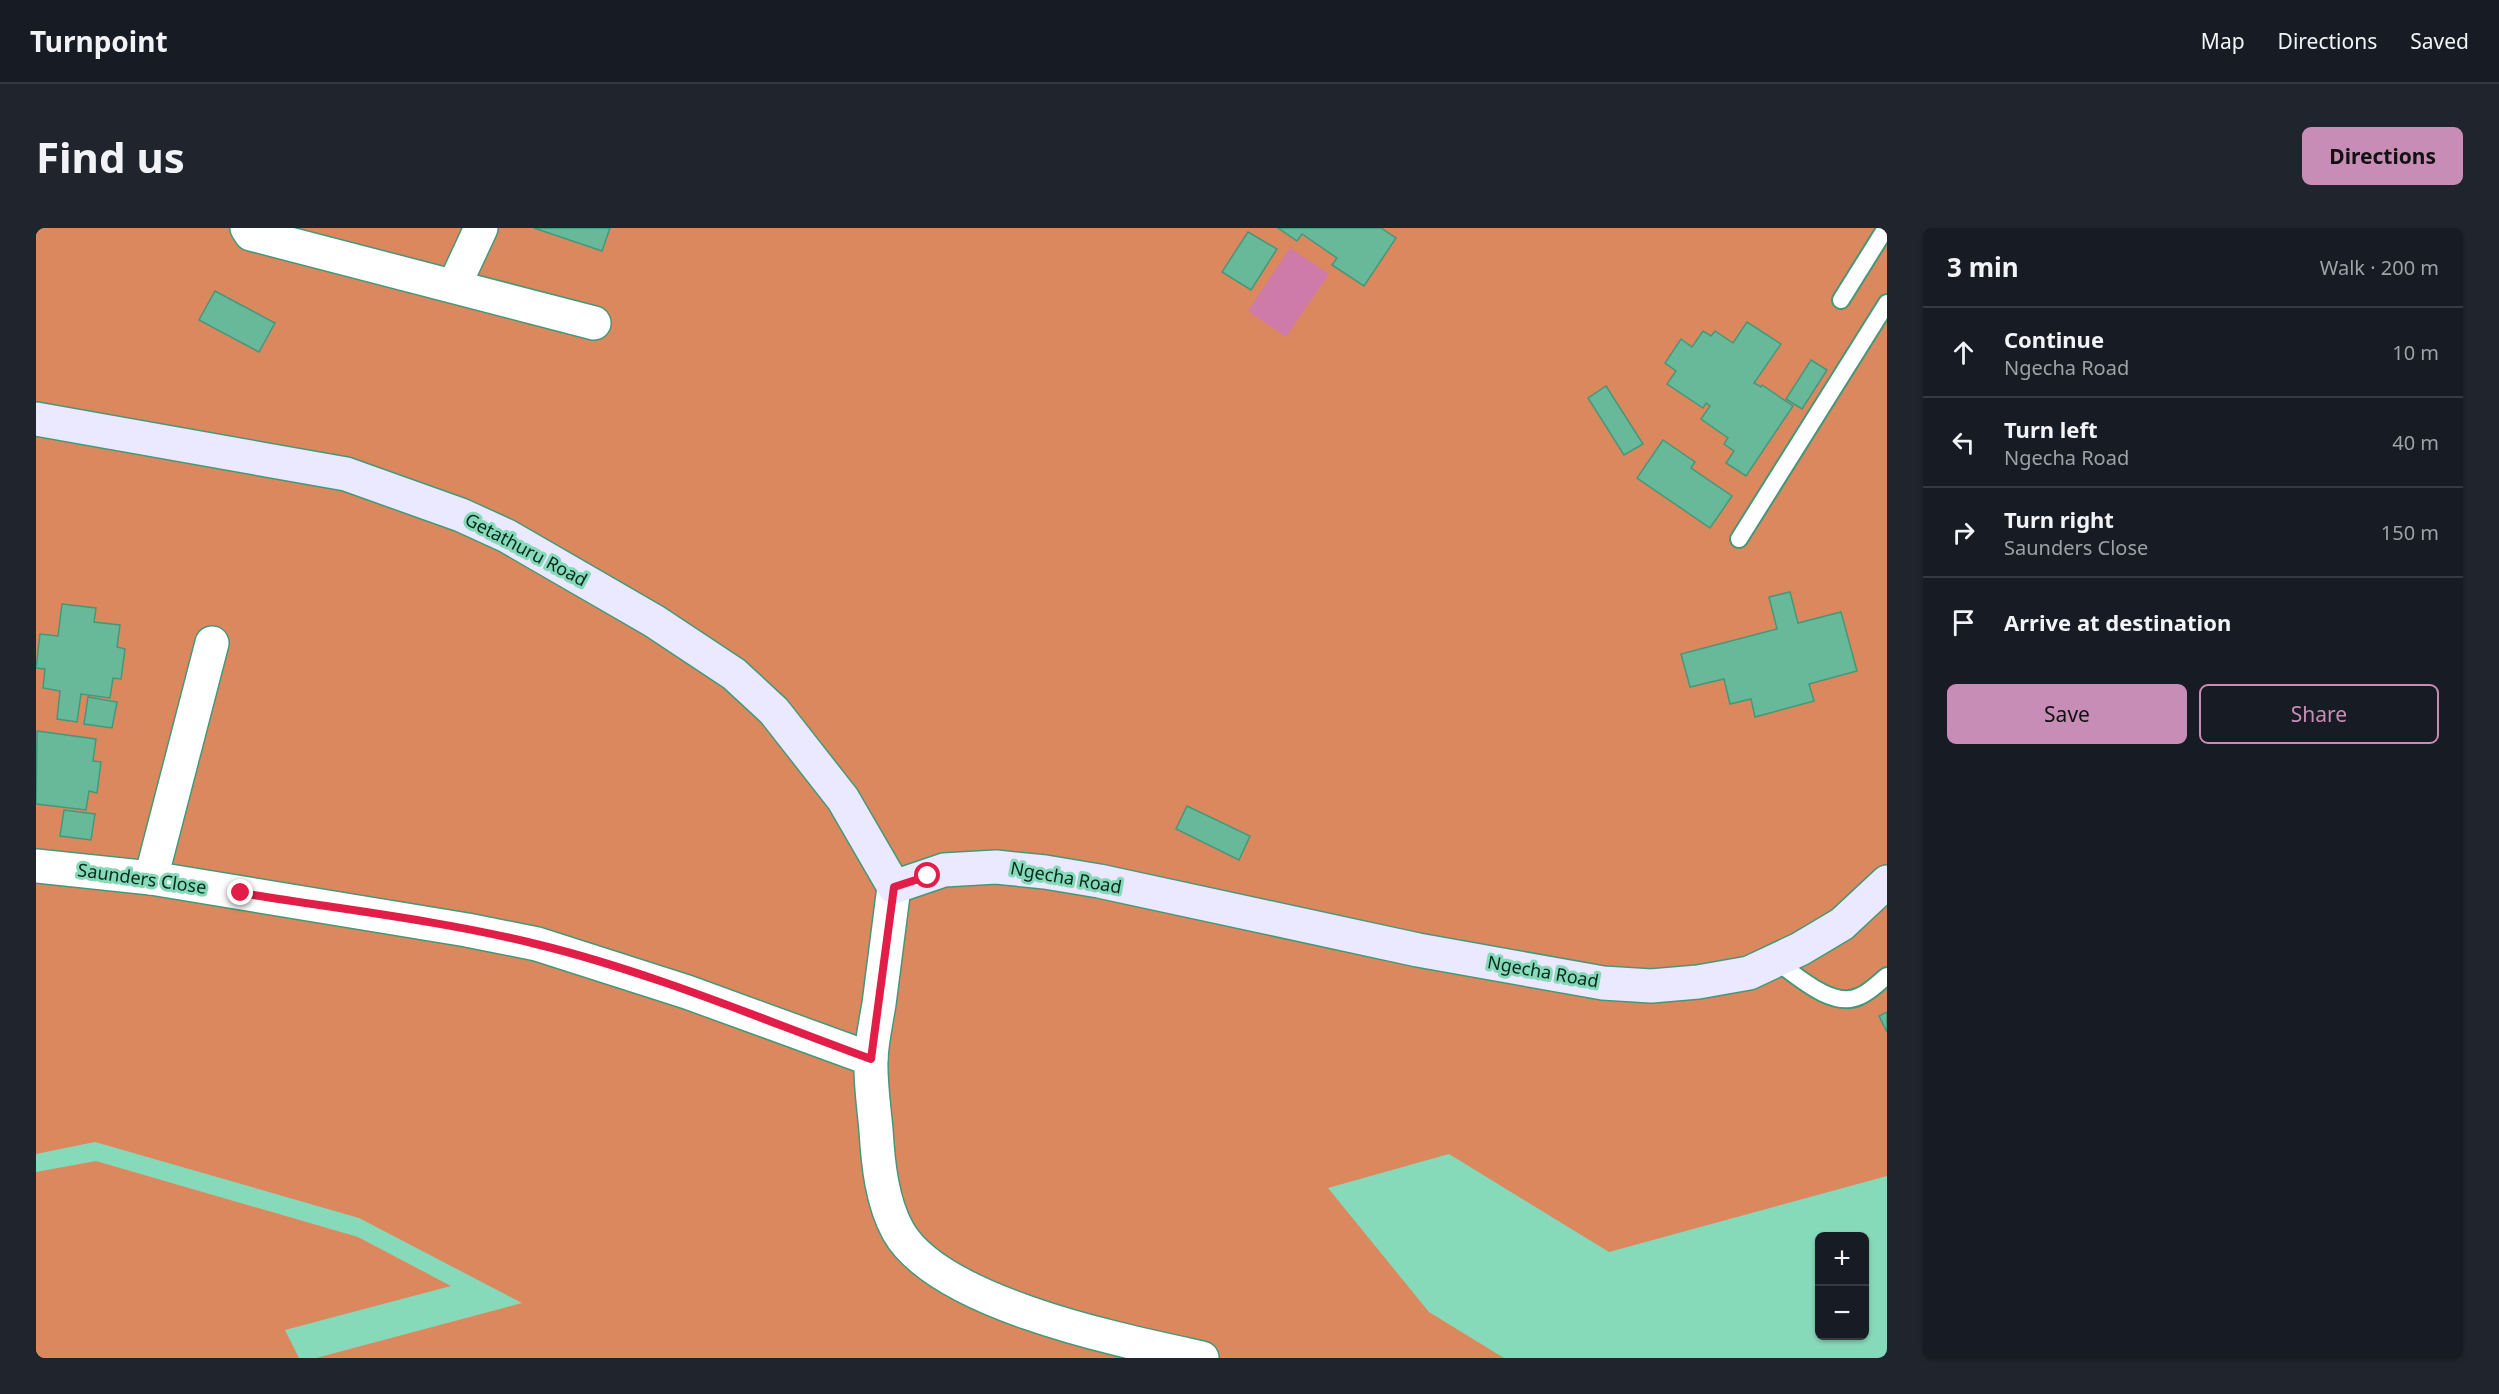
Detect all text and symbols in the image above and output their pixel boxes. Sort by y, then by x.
text: Turnpoint [30,22,168,60]
text: Map [2201,27,2245,55]
text: Directions [2278,27,2377,55]
text: Saved [2410,27,2469,55]
button: Directions [2302,127,2463,185]
text: Find us [36,128,185,185]
text: 3 min [1947,249,2019,285]
text: Walk · 200 m [2320,254,2439,281]
text: Continue [2004,324,2104,354]
icon: ahead [1947,336,1980,369]
text: 10 m [2392,339,2439,366]
text: Ngecha Road [2004,354,2129,381]
text: Turn left [2004,414,2098,444]
icon: left [1947,426,1980,459]
text: 40 m [2392,429,2439,456]
text: Ngecha Road [2004,444,2129,471]
text: Turn right [2004,504,2114,534]
street label: Getathuru Road [461,507,592,591]
icon: right [1947,516,1980,549]
text: 150 m [2381,519,2439,546]
text: Saunders Close [2004,534,2148,561]
icon: arrive [1947,606,1980,639]
text: Arrive at destination [2004,607,2231,637]
button: Save [1947,684,2187,744]
button: Share [2199,684,2439,744]
street label: Ngecha Road [1009,855,1124,899]
street label: Saunders Close [76,857,208,899]
route start [914,862,940,888]
route end [227,879,253,905]
street label: Ngecha Road [1486,949,1601,993]
map controls [1815,1232,1869,1340]
button: + [1815,1232,1869,1286]
button: − [1815,1286,1869,1340]

